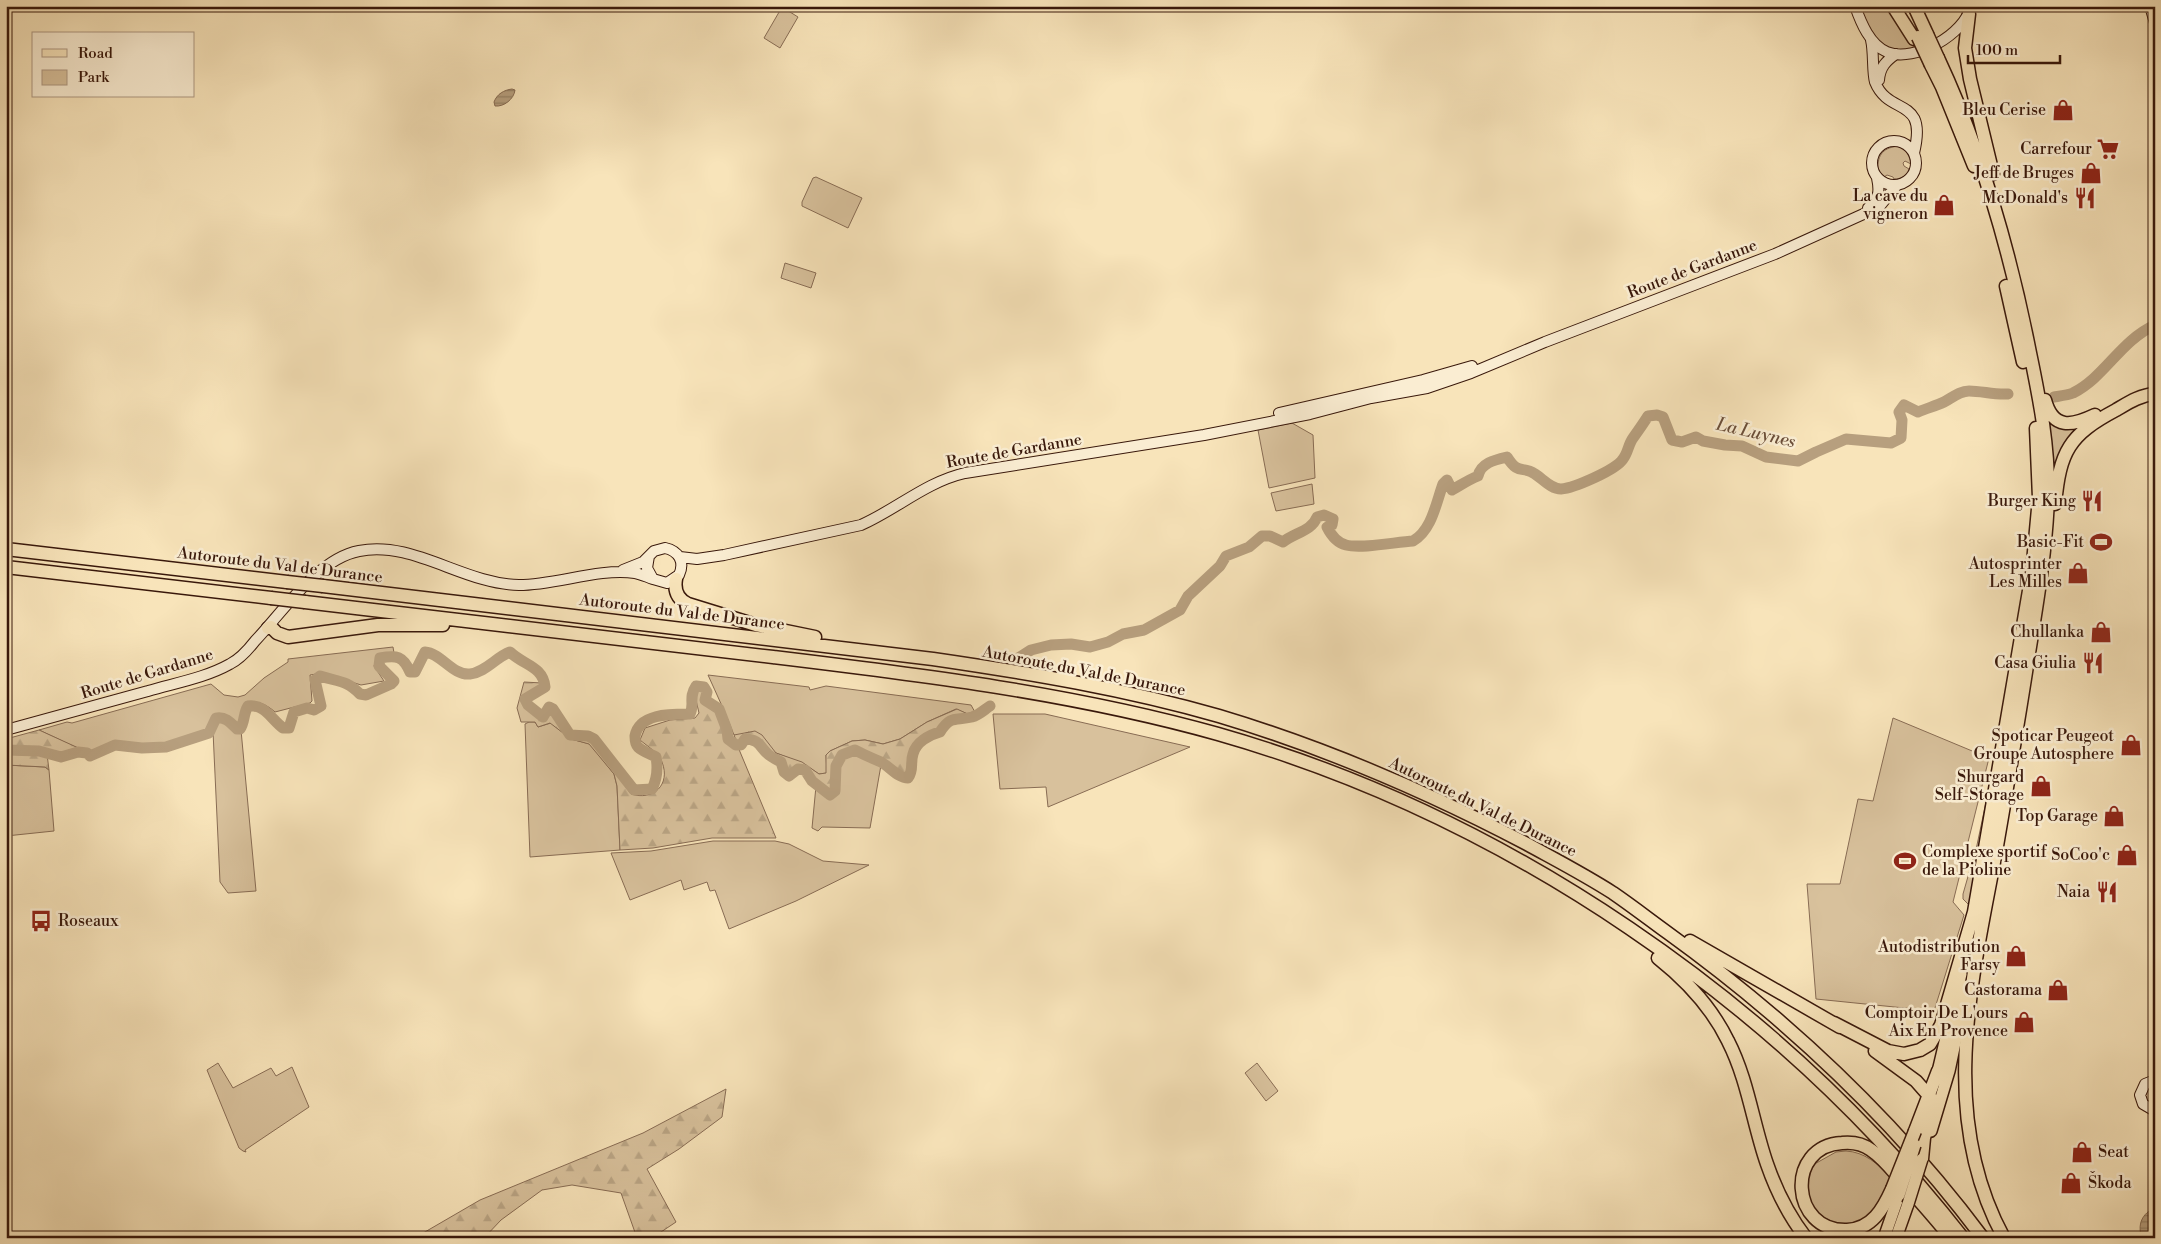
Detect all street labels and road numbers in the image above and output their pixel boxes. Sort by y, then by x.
street label: Route de Gardanne [1624,235,1760,303]
street label: Route de Gardanne [945,429,1083,473]
street label: Autoroute du Val de Durance [175,542,384,588]
street label: Autoroute du Val de Durance [577,589,786,635]
street label: Autoroute du Val de Durance [980,641,1187,701]
street label: Route de Gardanne [78,644,216,704]
street label: Autoroute du Val de Durance [1385,752,1580,861]

